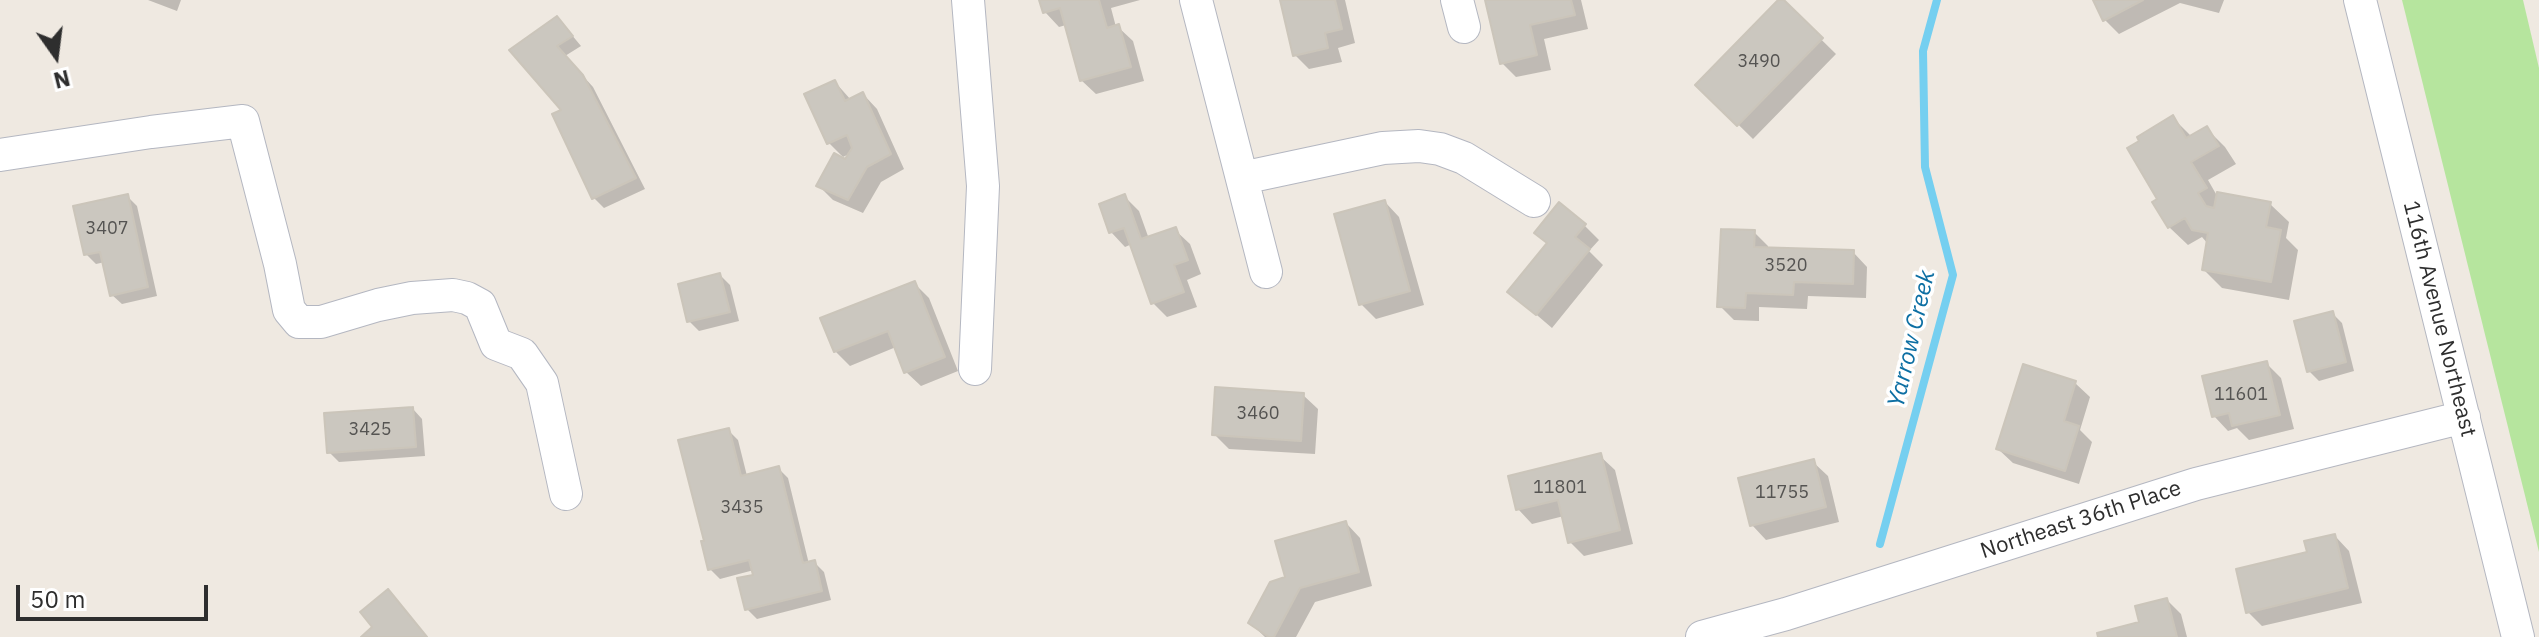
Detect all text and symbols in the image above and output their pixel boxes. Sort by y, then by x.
north arrow [16,16,96,96]
house number: 3490 [1737,51,1781,73]
text: N [51,64,73,96]
street label: 116th Avenue Northeast [2397,198,2481,440]
house number: 3407 [85,218,129,240]
house number: 3520 [1764,255,1808,277]
water label: Yarrow Creek [1882,268,1942,410]
house number: 11601 [2214,384,2268,406]
house number: 3460 [1236,403,1280,425]
house number: 3425 [348,419,392,441]
street label: Northeast 36th Place [1977,475,2185,565]
house number: 11801 [1533,477,1587,499]
house number: 11755 [1755,482,1809,504]
house number: 3435 [720,497,764,519]
scale bar [20,569,212,619]
text: 50 m [30,583,85,615]

